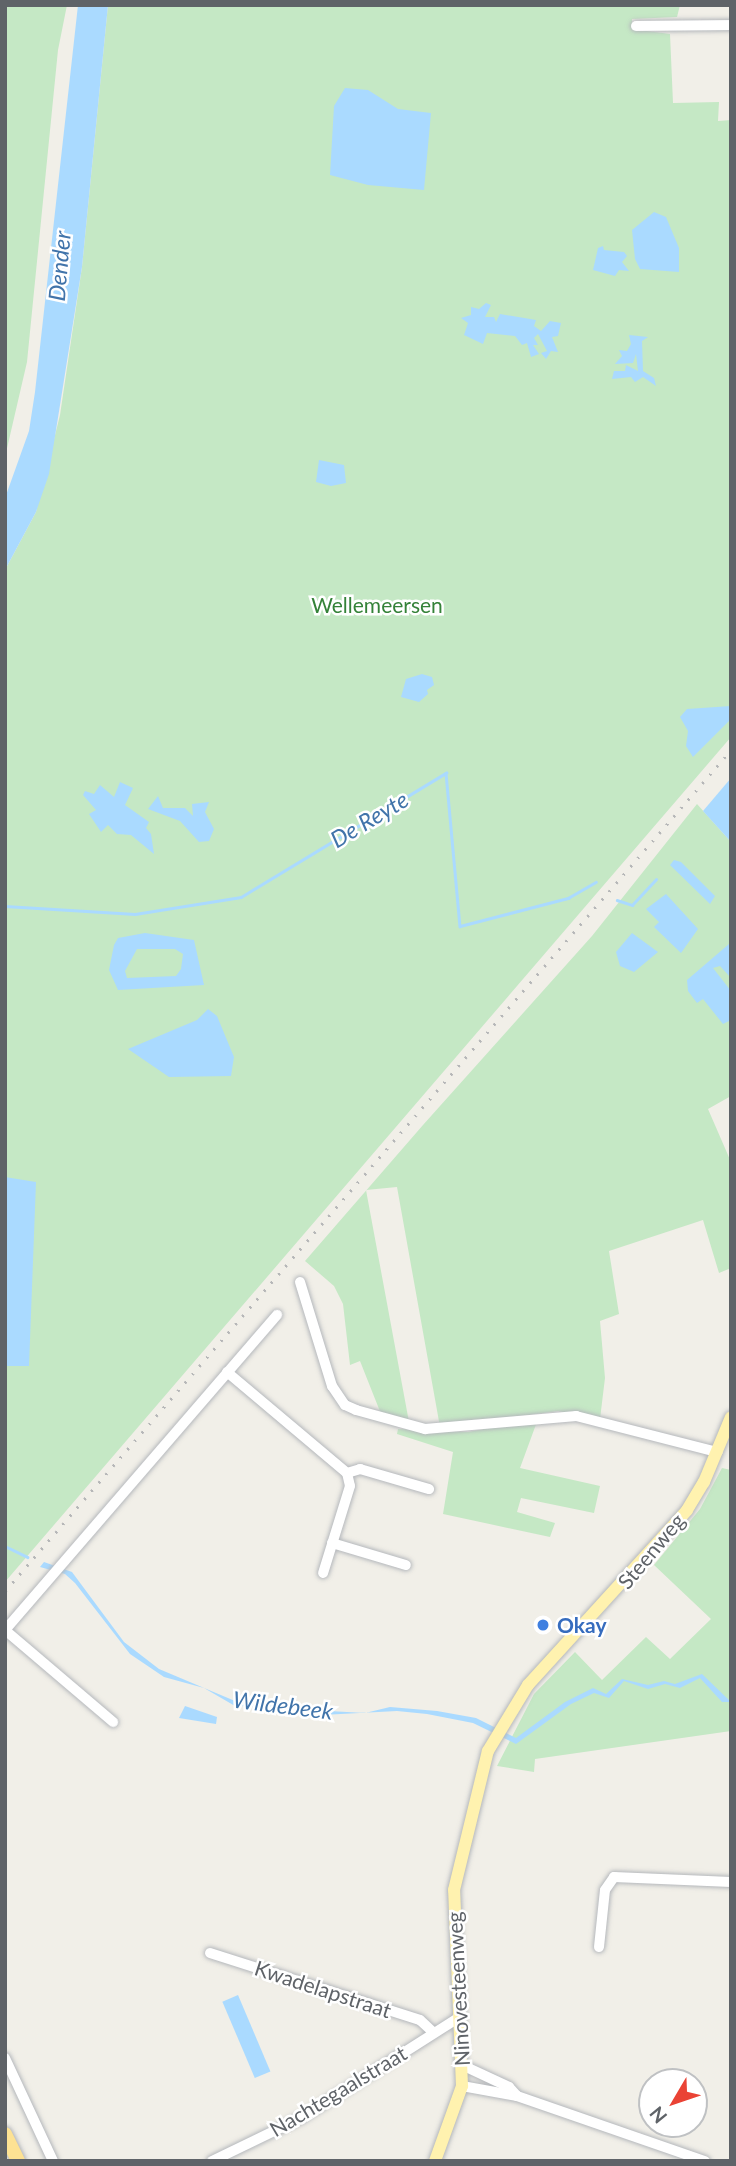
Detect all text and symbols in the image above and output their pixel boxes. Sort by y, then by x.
water label: Dender [42,230,76,302]
park label: Wellemeersen [311,592,443,618]
water label: De Reyte [325,785,413,853]
street label: Steenweg [612,1508,690,1594]
place label: Okay [557,1612,606,1638]
marker: Okay [535,1617,551,1633]
water label: Wildebeek [231,1685,335,1725]
street label: Ninovesteenweg [441,1911,475,2067]
street label: Kwadelapstraat [251,1955,395,2023]
street label: Nachtegaalstraat [265,2040,411,2142]
north arrow [638,2068,708,2138]
text: N [644,2102,671,2128]

